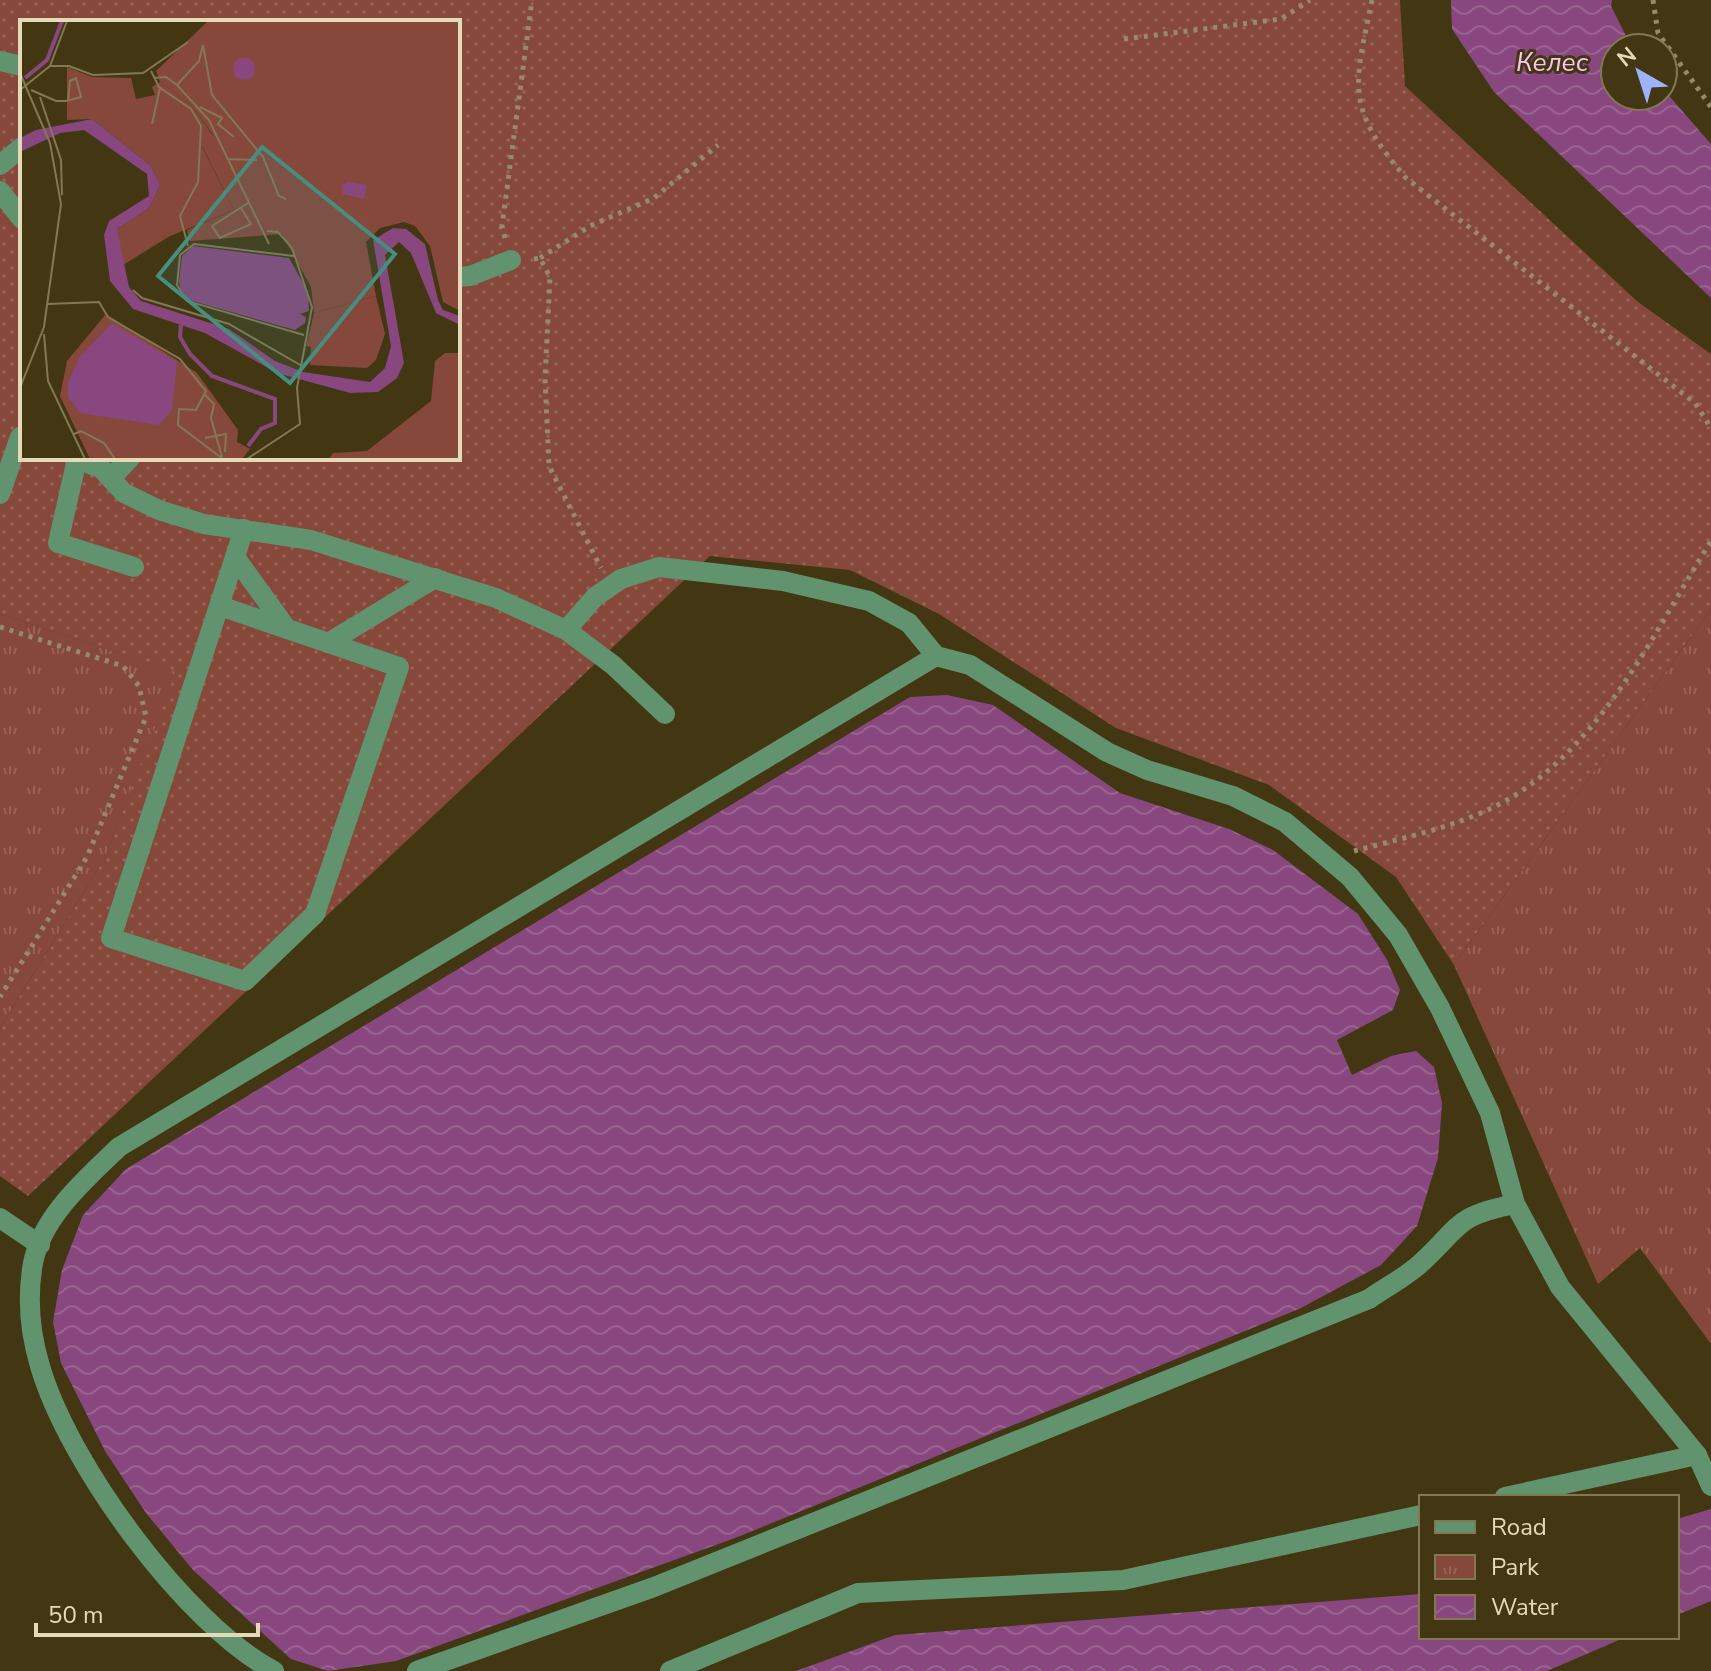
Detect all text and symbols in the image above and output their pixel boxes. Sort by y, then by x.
inset map [20,20,460,460]
north arrow [1599,32,1679,112]
text: N [1611,40,1643,74]
water label: Келес [1516,45,1589,80]
legend [1419,1495,1679,1639]
text: Road [1491,1511,1547,1543]
text: Park [1491,1551,1540,1583]
scale bar [36,1587,258,1637]
text: Water [1491,1591,1559,1623]
text: 50 m [48,1599,104,1631]

